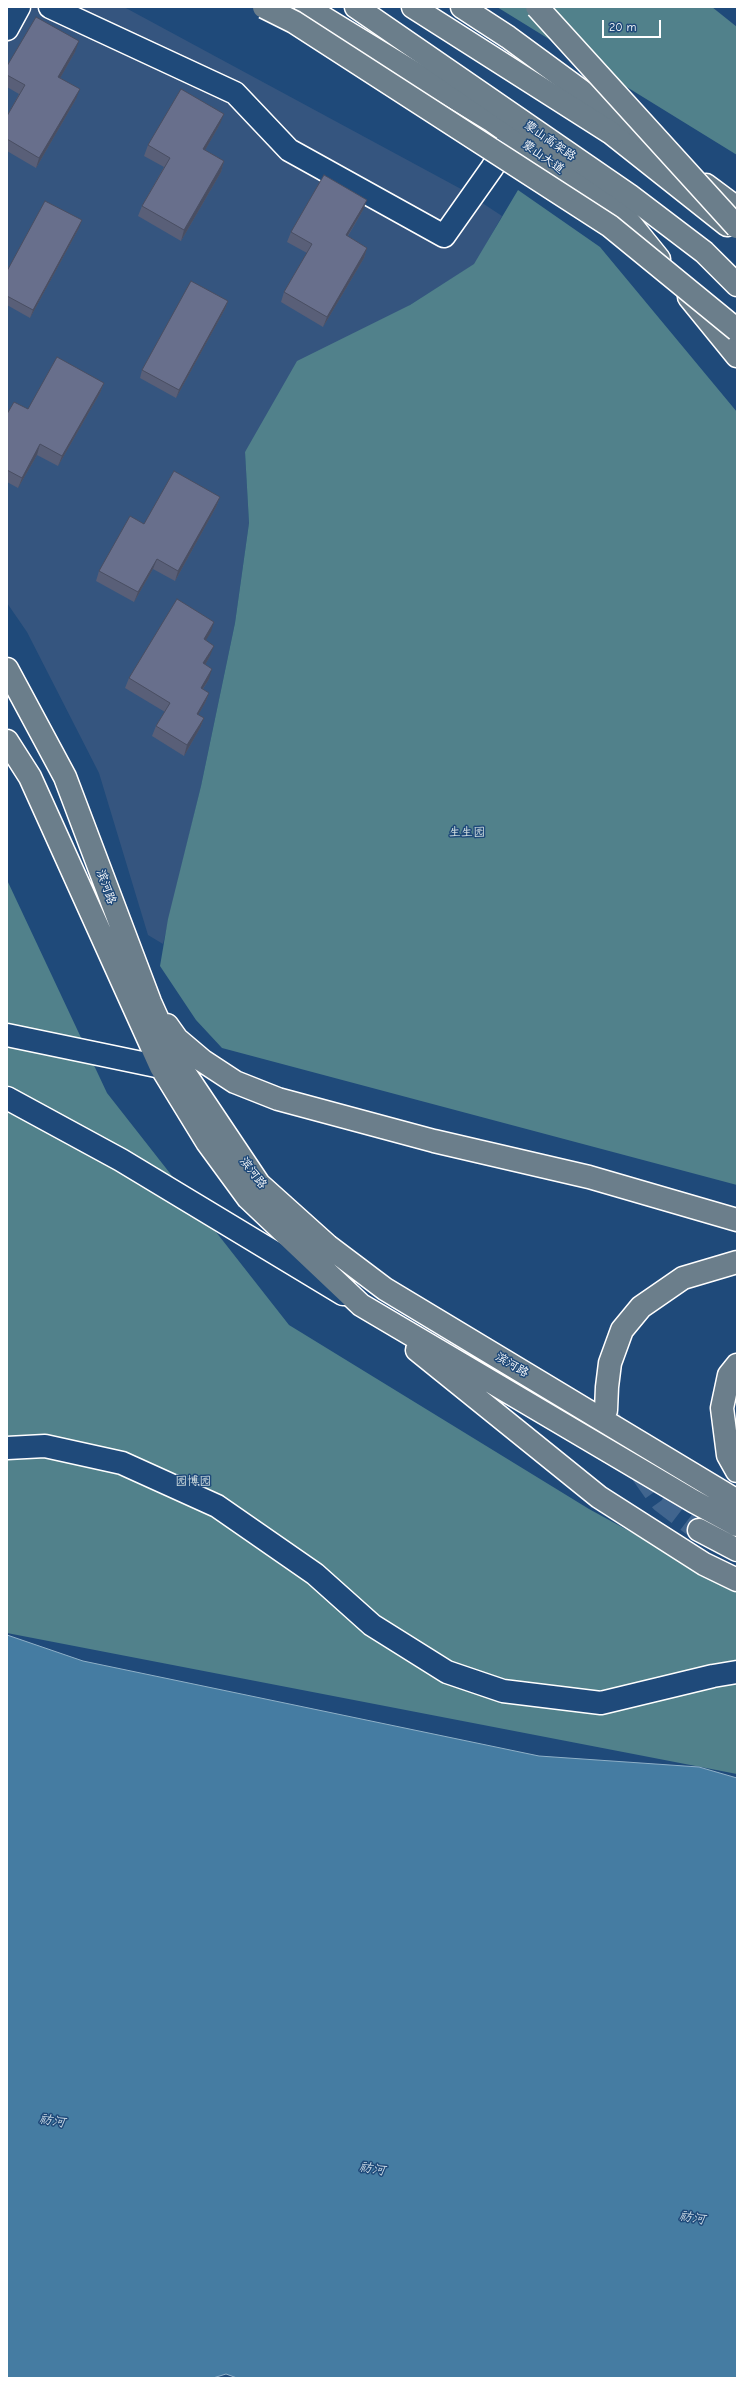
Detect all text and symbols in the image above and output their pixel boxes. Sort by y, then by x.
scale bar [604,12,663,38]
text: 20 m [609,20,637,34]
street label: 蒙山高架路 [521,118,579,164]
street label: 蒙山大道 [519,137,567,177]
park label: 生生园 [449,826,485,840]
street label: 滨河路 [93,868,119,906]
street label: 滨河路 [236,1154,270,1192]
street label: 滨河路 [493,1350,531,1380]
park label: 园博园 [175,1475,211,1489]
water label: 祊河 [38,2111,66,2131]
water label: 祊河 [358,2159,386,2179]
water label: 祊河 [678,2208,706,2228]

